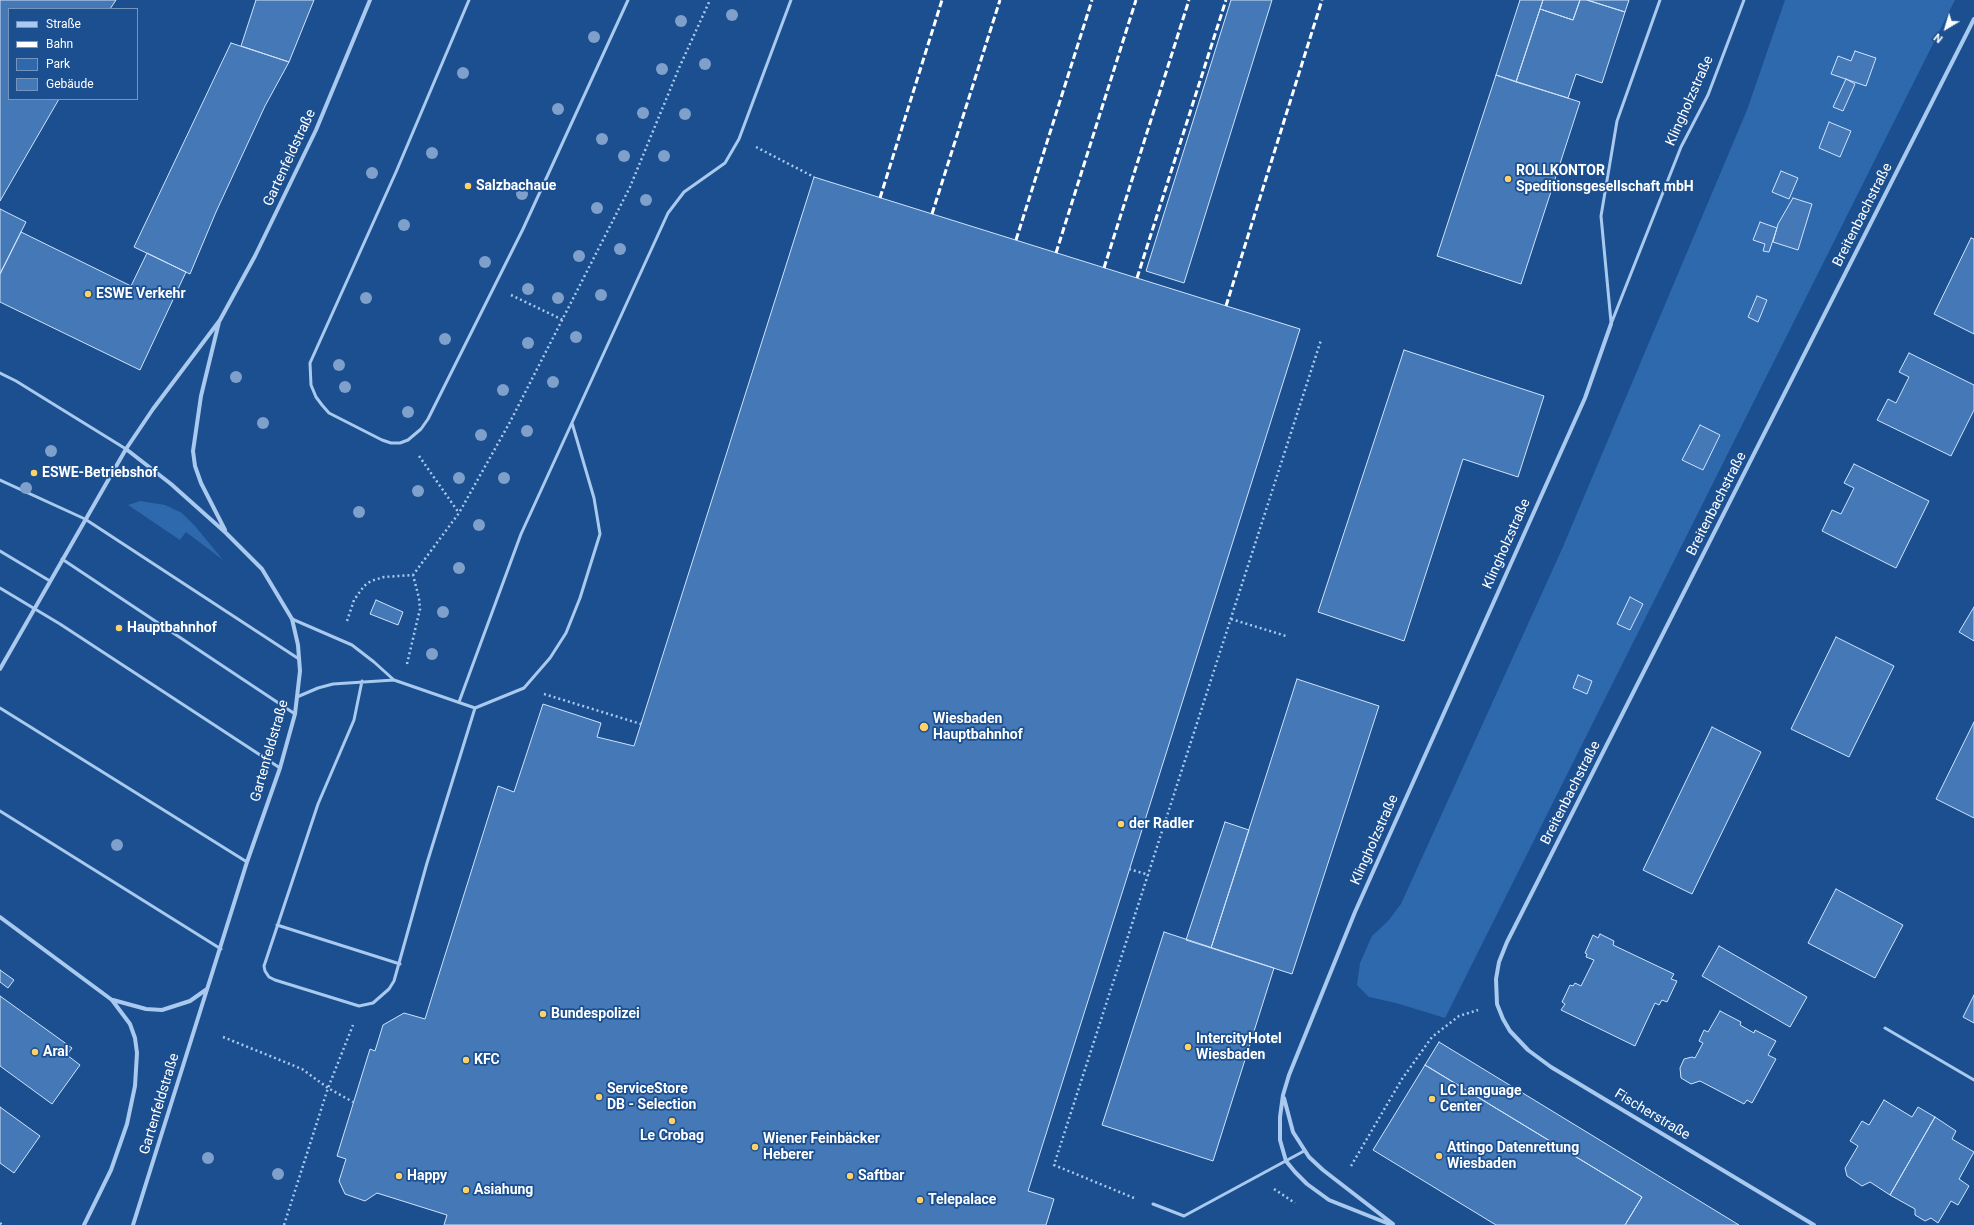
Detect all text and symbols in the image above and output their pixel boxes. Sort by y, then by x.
legend [8,8,138,100]
north arrow [1926,8,1966,48]
text: Straße [46,17,81,31]
text: N [1931,30,1945,45]
text: Bahn [46,37,73,51]
street label: Klingholzstraße [1663,53,1717,149]
text: Park [46,57,70,71]
text: Gebäude [46,77,94,91]
street label: Gartenfeldstraße [260,107,320,209]
street label: Breitenbachstraße [1830,160,1896,270]
place label: ROLLKONTOR Speditionsgesellschaft mbH [1516,163,1694,196]
marker: ROLLKONTOR Speditionsgesellschaft mbH [1503,174,1513,184]
place label: Salzbachaue [476,178,556,194]
marker: Salzbachaue [463,181,473,191]
place label: ESWE Verkehr [96,286,186,302]
marker: ESWE Verkehr [83,289,93,299]
street label: Breitenbachstraße [1684,449,1750,559]
place label: ESWE-Betriebshof [42,465,158,481]
marker: ESWE-Betriebshof [29,468,39,478]
street label: Klingholzstraße [1480,496,1534,592]
place label: Hauptbahnhof [127,620,217,636]
marker: Hauptbahnhof [114,623,124,633]
street label: Gartenfeldstraße [247,698,293,804]
place label: Wiesbaden Hauptbahnhof [933,711,1023,744]
marker: Wiesbaden Hauptbahnhof [918,721,930,733]
street label: Breitenbachstraße [1538,738,1604,848]
street label: Klingholzstraße [1348,792,1402,888]
place label: der Radler [1129,816,1194,832]
marker: der Radler [1116,819,1126,829]
place label: Bundespolizei [551,1006,640,1022]
marker: Bundespolizei [538,1009,548,1019]
place label: IntercityHotel Wiesbaden [1196,1031,1282,1064]
marker: IntercityHotel Wiesbaden [1183,1042,1193,1052]
place label: Aral [43,1044,69,1060]
marker: Aral [30,1047,40,1057]
street label: Gartenfeldstraße [137,1051,183,1157]
place label: KFC [474,1052,500,1068]
marker: KFC [461,1055,471,1065]
place label: ServiceStore DB - Selection [607,1081,696,1114]
place label: LC Language Center [1440,1083,1522,1116]
street label: Fischerstraße [1611,1086,1693,1144]
marker: ServiceStore DB - Selection [594,1092,604,1102]
marker: LC Language Center [1427,1094,1437,1104]
marker: Le Crobag [667,1116,677,1126]
place label: Le Crobag [640,1128,704,1144]
place label: Wiener Feinbäcker Heberer [763,1131,880,1164]
place label: Attingo Datenrettung Wiesbaden [1447,1140,1579,1172]
marker: Wiener Feinbäcker Heberer [750,1142,760,1152]
marker: Attingo Datenrettung Wiesbaden [1434,1151,1444,1161]
place label: Happy [407,1168,447,1184]
place label: Saftbar [858,1168,904,1184]
marker: Happy [394,1171,404,1181]
marker: Saftbar [845,1171,855,1181]
place label: Asiahung [474,1182,533,1198]
marker: Asiahung [461,1185,471,1195]
place label: Telepalace [928,1192,996,1208]
marker: Telepalace [915,1195,925,1205]

